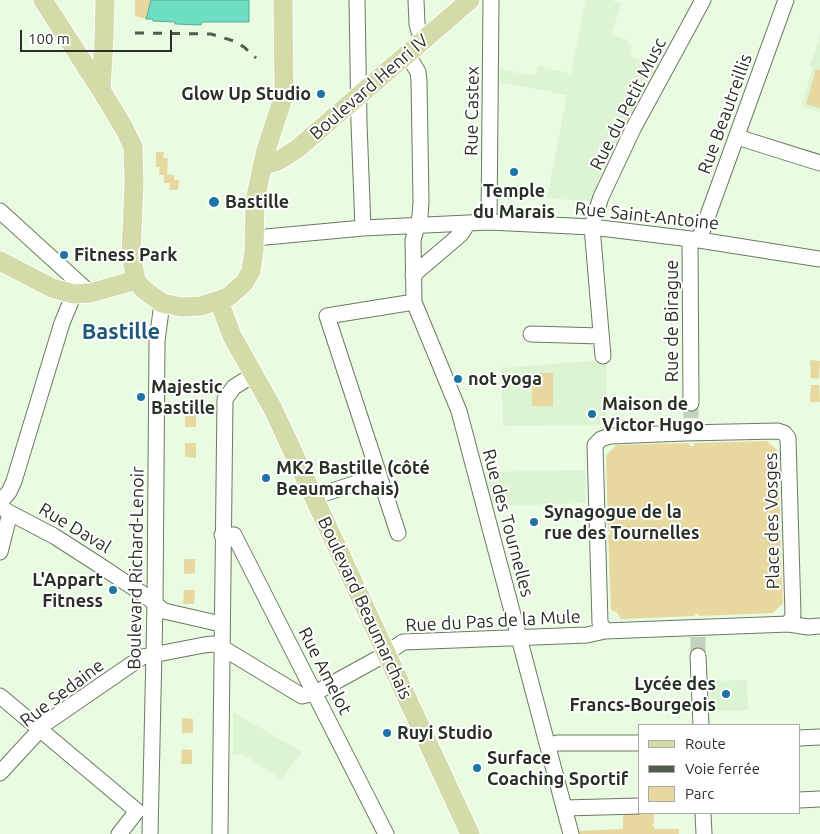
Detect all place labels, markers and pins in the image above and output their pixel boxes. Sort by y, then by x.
place label: Glow Up Studio [181,83,311,105]
marker: Glow Up Studio [315,88,327,100]
marker: Temple du Marais [508,166,520,178]
place label: Temple du Marais [473,180,555,222]
place label: Bastille [225,191,289,213]
marker: Bastille [207,195,221,209]
place label: Fitness Park [74,244,177,266]
marker: Fitness Park [58,249,70,261]
place label: not yoga [468,368,542,390]
marker: not yoga [452,373,464,385]
place label: Majestic Bastille [151,376,223,418]
marker: Majestic Bastille [135,391,147,403]
place label: Maison de Victor Hugo [602,393,704,436]
marker: Maison de Victor Hugo [586,408,598,420]
place label: MK2 Bastille (côté Beaumarchais) [276,457,430,499]
marker: MK2 Bastille (côté Beaumarchais) [260,472,272,484]
place label: Synagogue de la rue des Tournelles [544,501,699,544]
marker: Synagogue de la rue des Tournelles [528,516,540,528]
place label: L'Appart Fitness [32,569,103,612]
marker: L'Appart Fitness [107,584,119,596]
place label: Lycée des Francs-Bourgeois [570,673,716,716]
marker: Lycée des Francs-Bourgeois [720,688,732,700]
place label: Ruyi Studio [397,722,493,744]
marker: Ruyi Studio [381,727,393,739]
place label: Surface Coaching Sportif [487,747,628,790]
marker: Surface Coaching Sportif [471,762,483,774]

